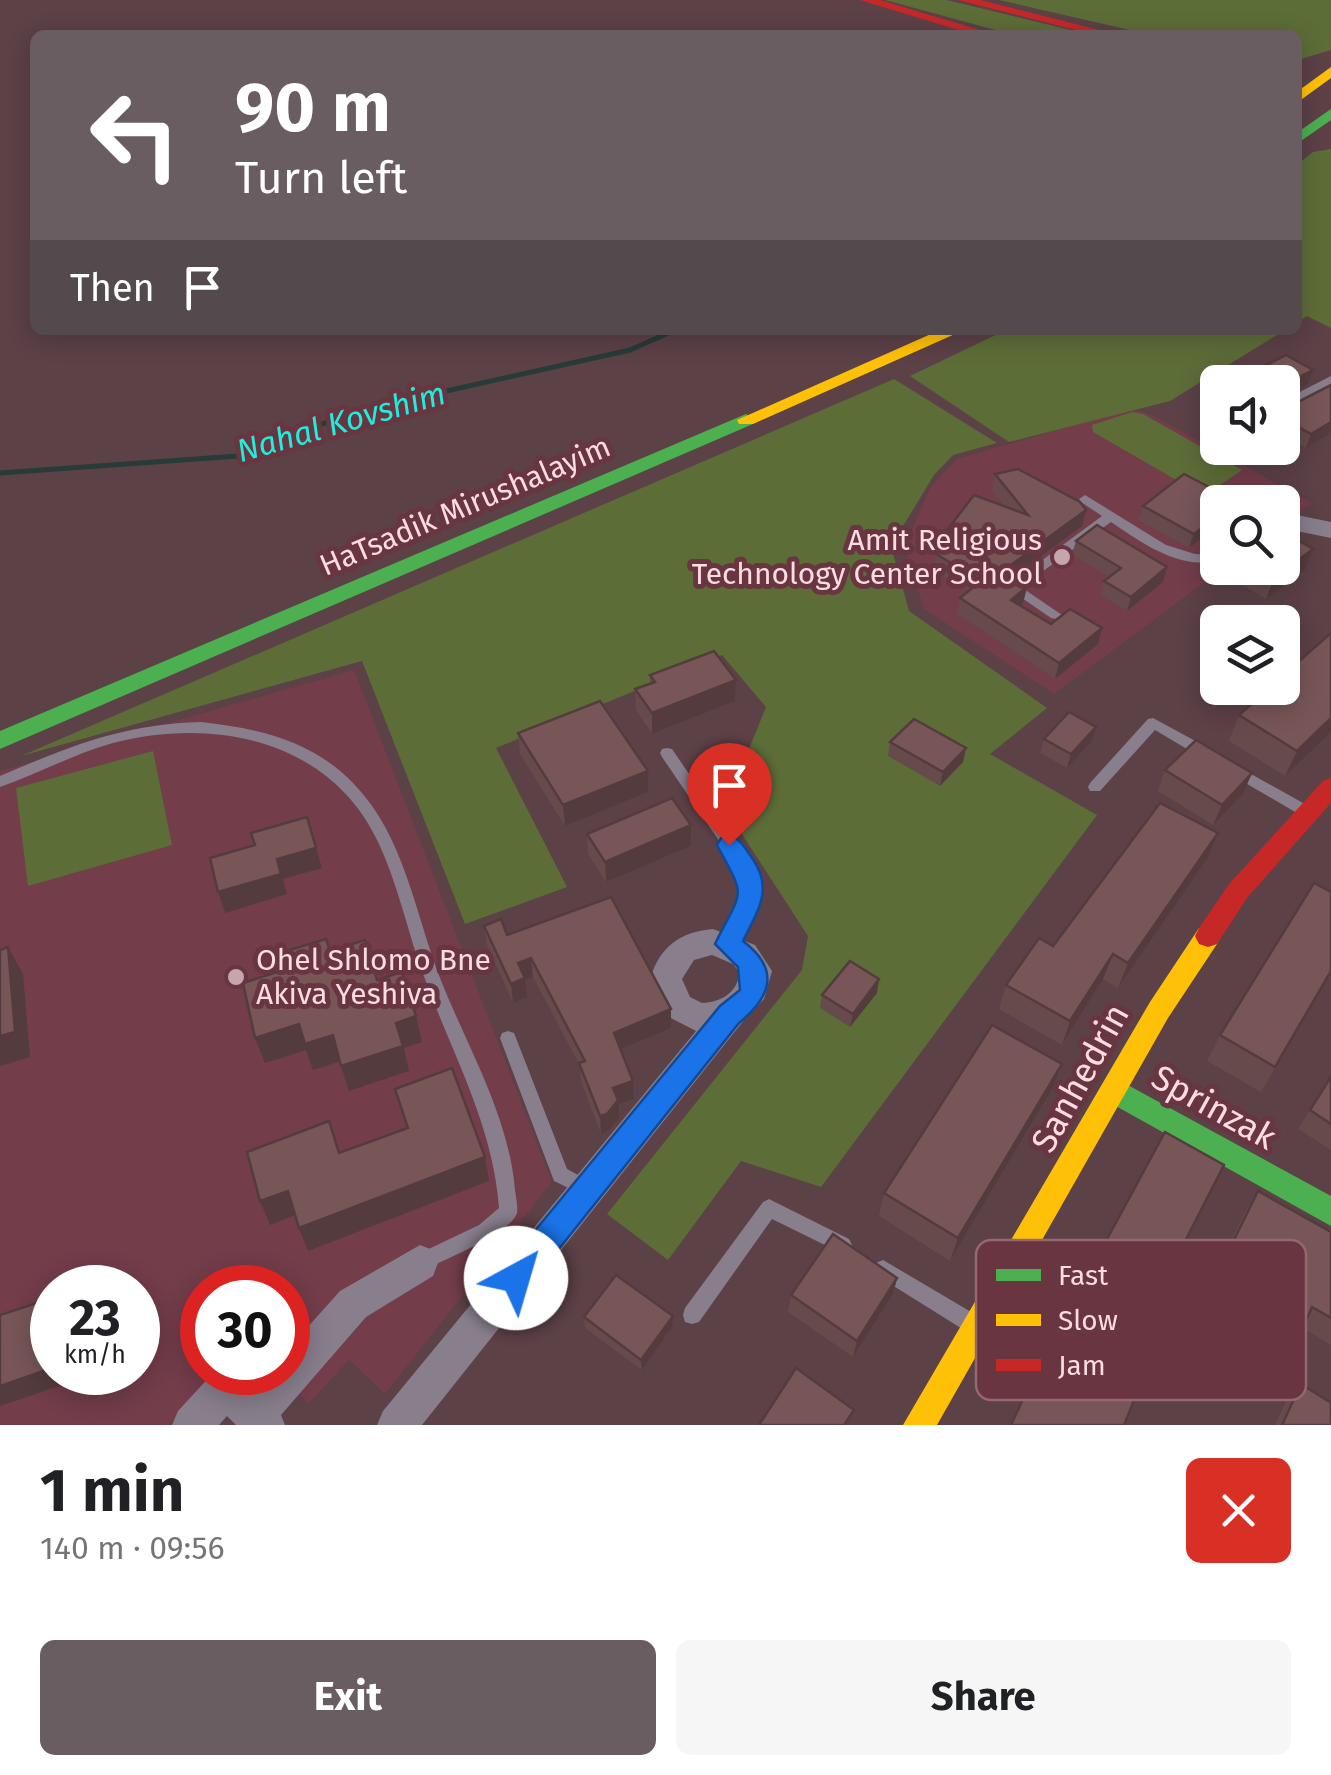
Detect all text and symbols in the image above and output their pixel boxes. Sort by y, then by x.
text: 90 m [235,66,391,150]
icon: left [70,70,200,200]
text: Turn left [235,151,407,205]
icon: arrive [175,260,230,315]
text: Then [70,265,155,311]
map controls [1200,365,1300,705]
button: sound [1200,365,1300,465]
water label: Nahal Kovshim [232,374,450,470]
street label: HaTsadik Mirushalayim [314,428,616,584]
button: search [1200,485,1300,585]
place label: Amit Religious Technology Center School [692,522,1042,592]
marker: Amit Religious Technology Center School [1051,546,1073,568]
button: layers [1200,605,1300,705]
pin [687,743,772,846]
icon: arrive [702,758,757,813]
place label: Ohel Shlomo Bne Akiva Yeshiva [256,942,491,1012]
marker: Ohel Shlomo Bne Akiva Yeshiva [225,966,247,988]
street label: Sanhedrin [1022,997,1138,1159]
street label: Sprinzak [1145,1056,1283,1158]
position arrow [464,1226,568,1330]
legend [976,1240,1306,1400]
text: Fast [1058,1259,1109,1292]
speed limit sign: 30 [180,1265,310,1395]
text: 23 [69,1288,121,1348]
text: Slow [1058,1304,1118,1337]
text: km/h [64,1340,126,1370]
text: Jam [1058,1349,1106,1382]
text: 1 min [40,1455,184,1527]
button: close [1186,1458,1291,1563]
text: 140 m · 09:56 [40,1529,225,1567]
button: Exit [40,1640,656,1755]
button: Share [676,1640,1291,1755]

